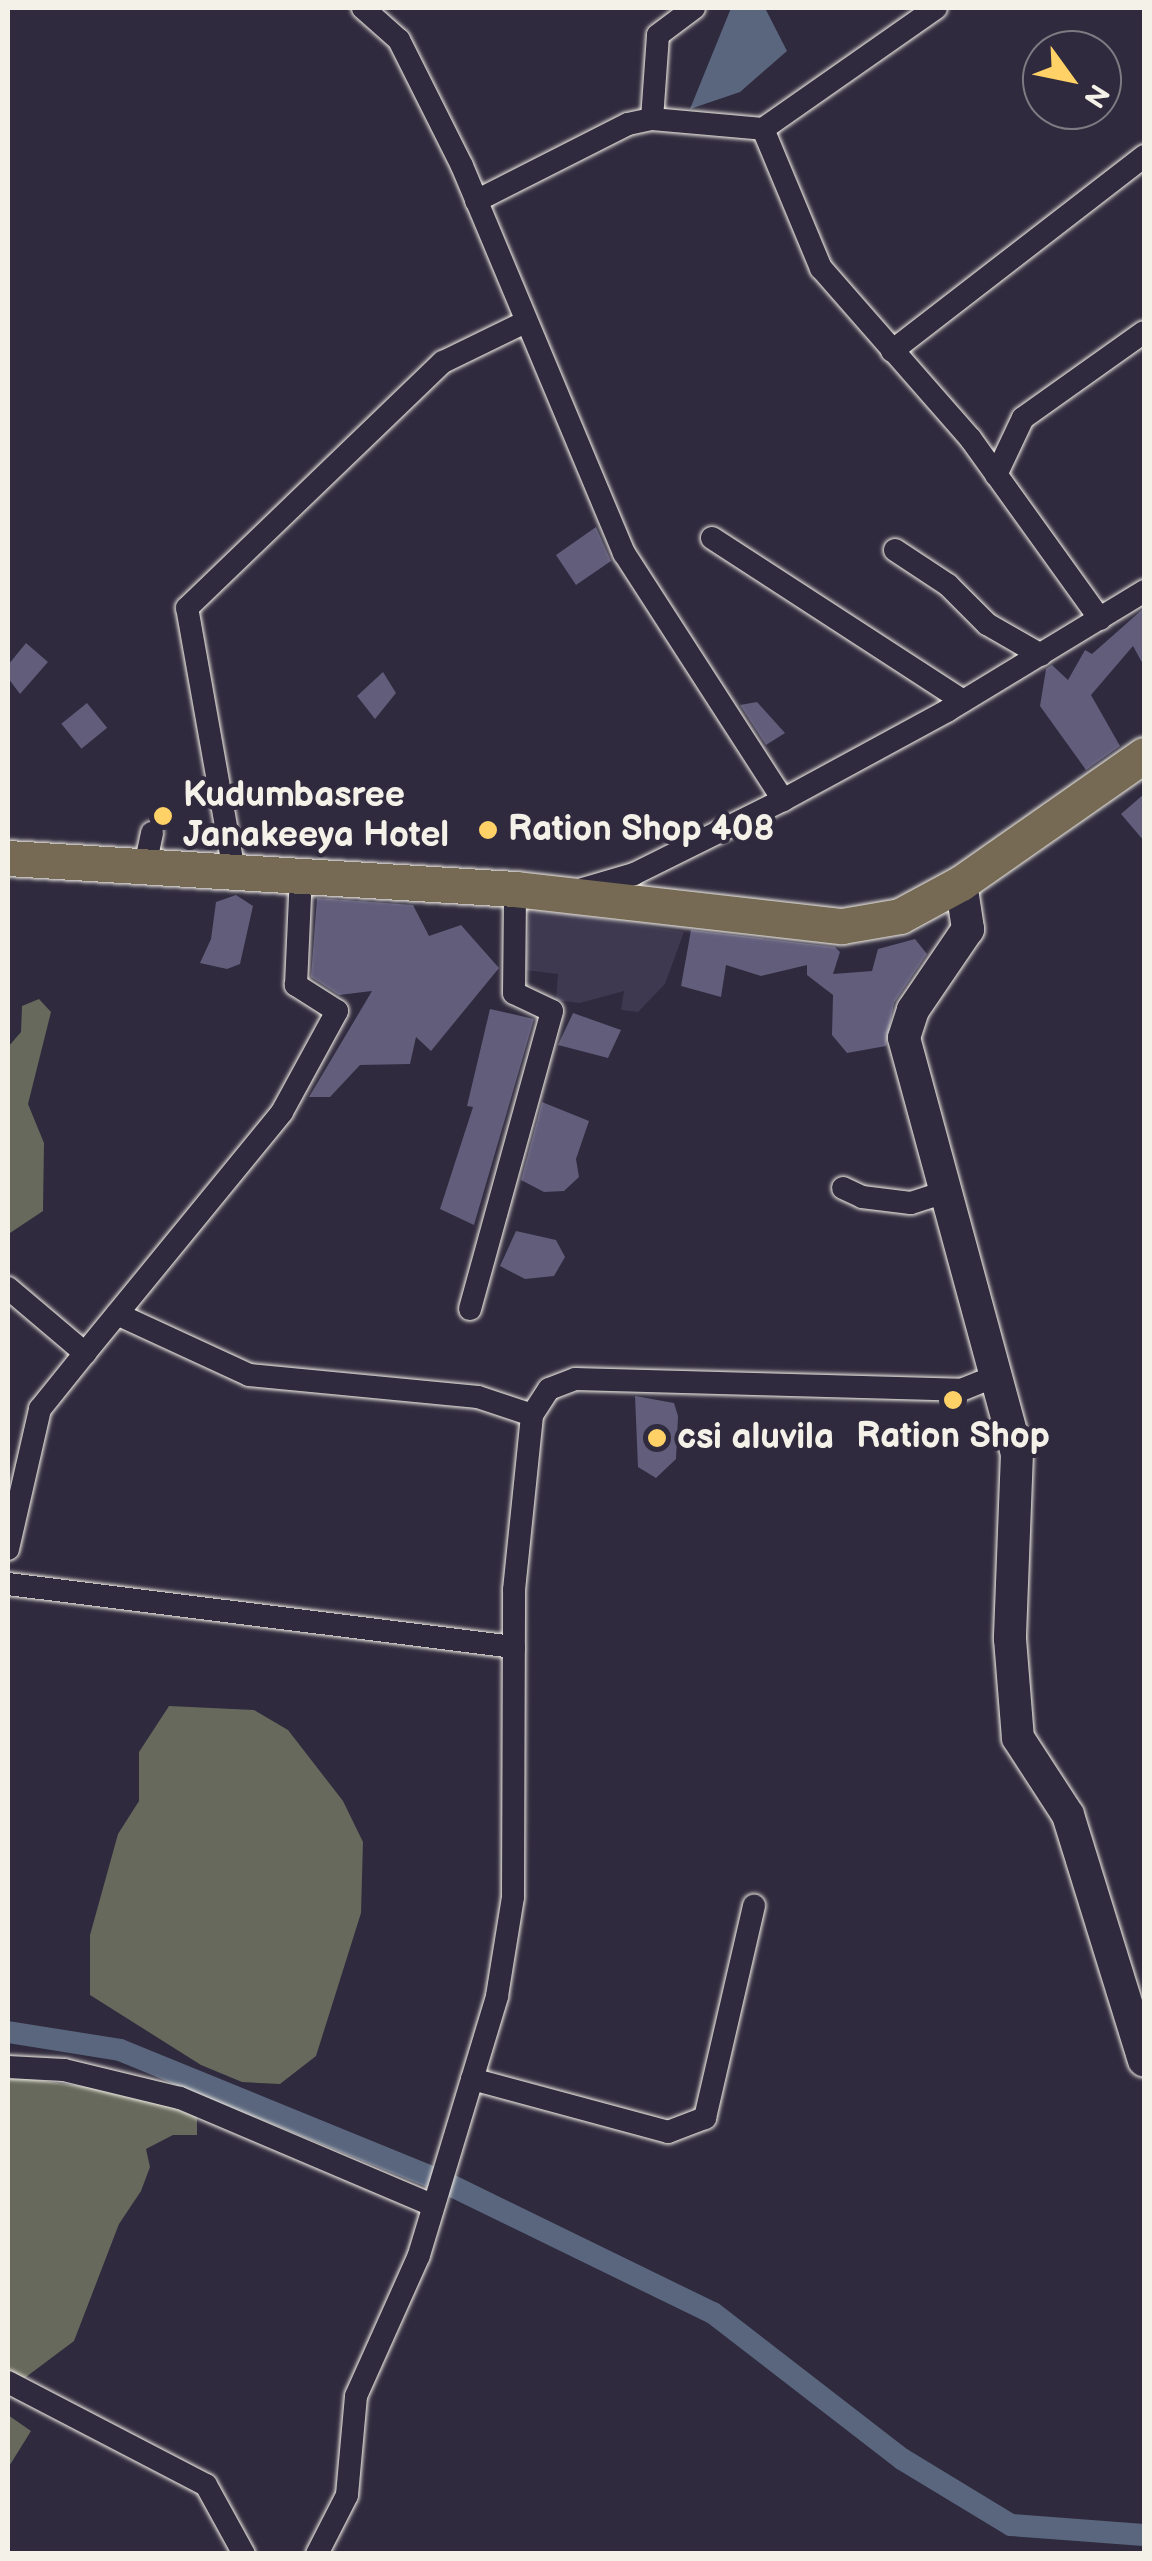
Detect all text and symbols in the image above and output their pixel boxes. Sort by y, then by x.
north arrow [1022,30,1122,130]
text: N [1076,78,1115,113]
place label: Kudumbasree Janakeeya Hotel [183,775,449,857]
marker: Kudumbasree Janakeeya Hotel [152,805,174,827]
place label: Ration Shop 408 [508,809,775,851]
marker: Ration Shop 408 [477,819,499,841]
marker: Ration Shop [942,1389,964,1411]
place label: Ration Shop [856,1416,1050,1458]
place label: csi aluvila [677,1417,834,1459]
marker: csi aluvila [646,1427,668,1449]

